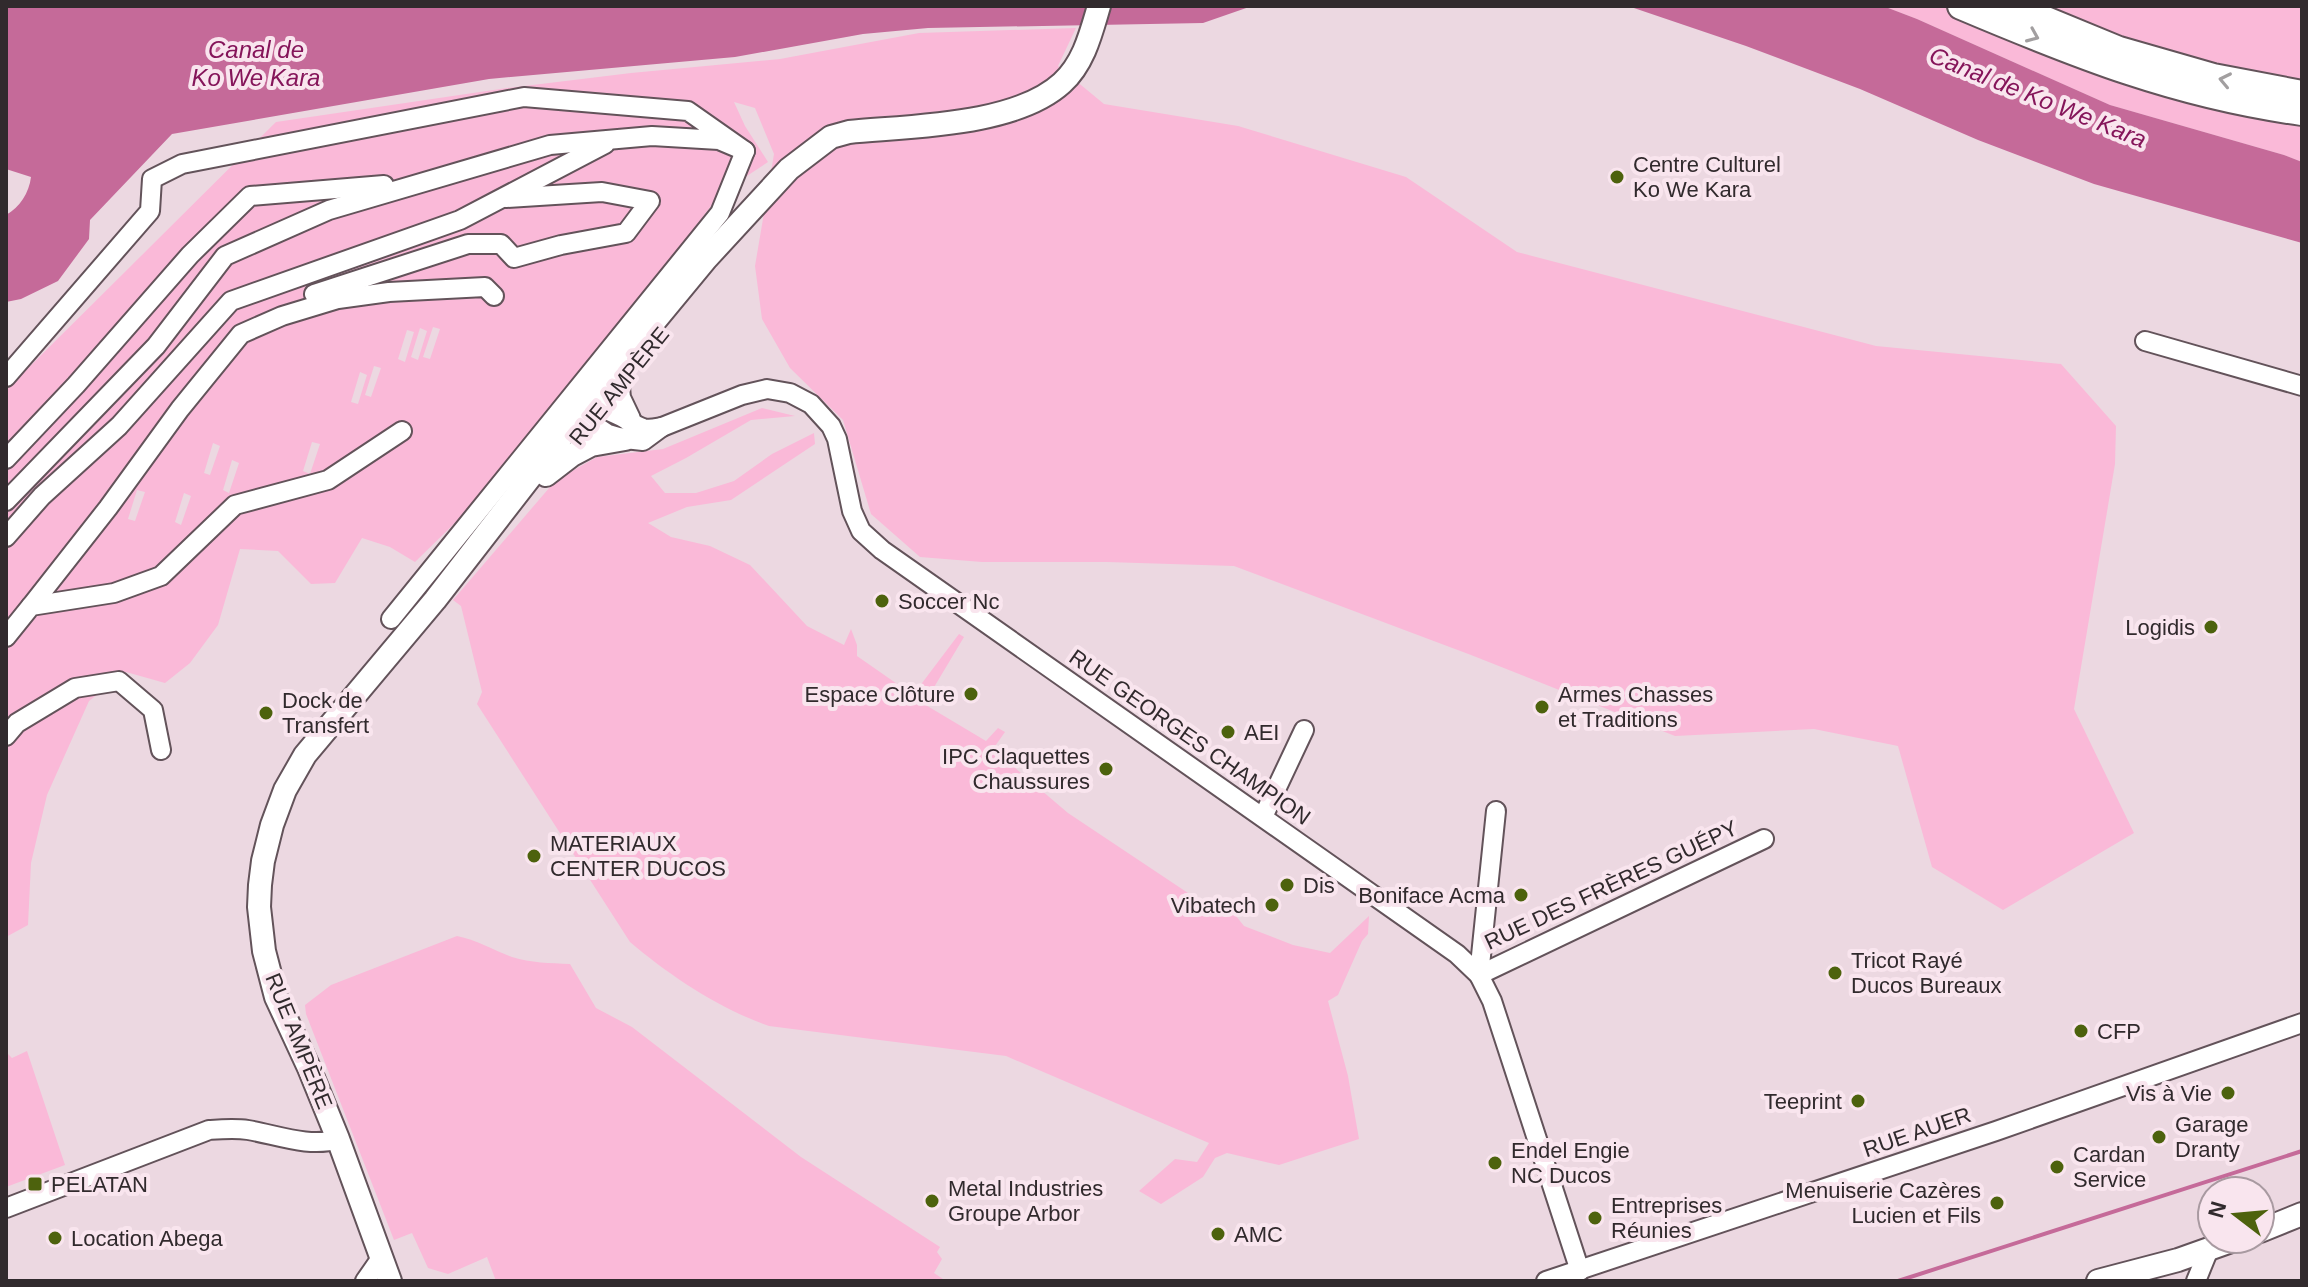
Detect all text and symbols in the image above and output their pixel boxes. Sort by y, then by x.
one-way arrow [2025,27,2039,43]
water label: Canal de Ko We Kara [192,36,320,91]
water label: Canal de Ko We Kara [1926,41,2150,153]
one-way arrow [2219,72,2233,89]
place label: Centre Culturel Ko We Kara [1633,152,1781,202]
marker: Centre Culturel Ko We Kara [1608,168,1626,186]
street label: RUE AMPÈRE [564,322,674,450]
place label: Soccer Nc [898,589,999,614]
marker: Soccer Nc [873,592,891,610]
place label: Logidis [2125,615,2195,640]
marker: Logidis [2202,618,2220,636]
street label: RUE GEORGES CHAMPION [1065,644,1315,830]
place label: Espace Clôture [805,682,955,707]
place label: Armes Chasses et Traditions [1558,682,1713,732]
marker: Espace Clôture [962,685,980,703]
place label: Dock de Transfert [282,688,369,738]
marker: Armes Chasses et Traditions [1533,698,1551,716]
marker: Dock de Transfert [257,704,275,722]
place label: AEI [1244,720,1279,745]
marker: AEI [1219,723,1237,741]
place label: IPC Claquettes Chaussures [942,744,1090,794]
marker: IPC Claquettes Chaussures [1097,760,1115,778]
street label: RUE DES FRÈRES GUÉPY [1481,815,1742,955]
place label: MATERIAUX CENTER DUCOS [550,831,726,881]
marker: MATERIAUX CENTER DUCOS [525,847,543,865]
place label: Dis [1303,873,1335,898]
marker: Dis [1278,876,1296,894]
place label: Boniface Acma [1358,883,1506,908]
marker: Boniface Acma [1512,886,1530,904]
place label: Vibatech [1171,893,1256,918]
marker: Vibatech [1263,896,1281,914]
place label: Tricot Rayé Ducos Bureaux [1851,948,2001,998]
marker: Tricot Rayé Ducos Bureaux [1826,964,1844,982]
street label: RUE AMPÈRE [260,969,338,1113]
place label: CFP [2097,1019,2141,1044]
marker: CFP [2072,1022,2090,1040]
place label: Vis à Vie [2126,1081,2212,1106]
marker: Vis à Vie [2219,1084,2237,1102]
place label: Teeprint [1764,1089,1842,1114]
marker: Teeprint [1849,1092,1867,1110]
street label: RUE AUER [1860,1102,1974,1162]
place label: Garage Dranty [2175,1112,2248,1162]
marker: Garage Dranty [2150,1128,2168,1146]
place label: Endel Engie NC Ducos [1511,1138,1630,1188]
place label: Cardan Service [2073,1142,2146,1192]
marker: Endel Engie NC Ducos [1486,1154,1504,1172]
marker: Cardan Service [2048,1158,2066,1176]
place label: PELATAN [51,1172,148,1197]
marker: PELATAN [26,1175,44,1193]
north arrow [2196,1175,2276,1255]
place label: Metal Industries Groupe Arbor [948,1176,1103,1226]
place label: Menuiserie Cazères Lucien et Fils [1785,1178,1981,1228]
marker: Metal Industries Groupe Arbor [923,1192,941,1210]
place label: Entreprises Réunies [1611,1193,1722,1243]
marker: Menuiserie Cazères Lucien et Fils [1988,1194,2006,1212]
text: N [2203,1199,2231,1221]
marker: Entreprises Réunies [1586,1209,1604,1227]
place label: AMC [1234,1222,1283,1247]
marker: AMC [1209,1225,1227,1243]
place label: Location Abega [71,1226,223,1251]
marker: Location Abega [46,1229,64,1247]

